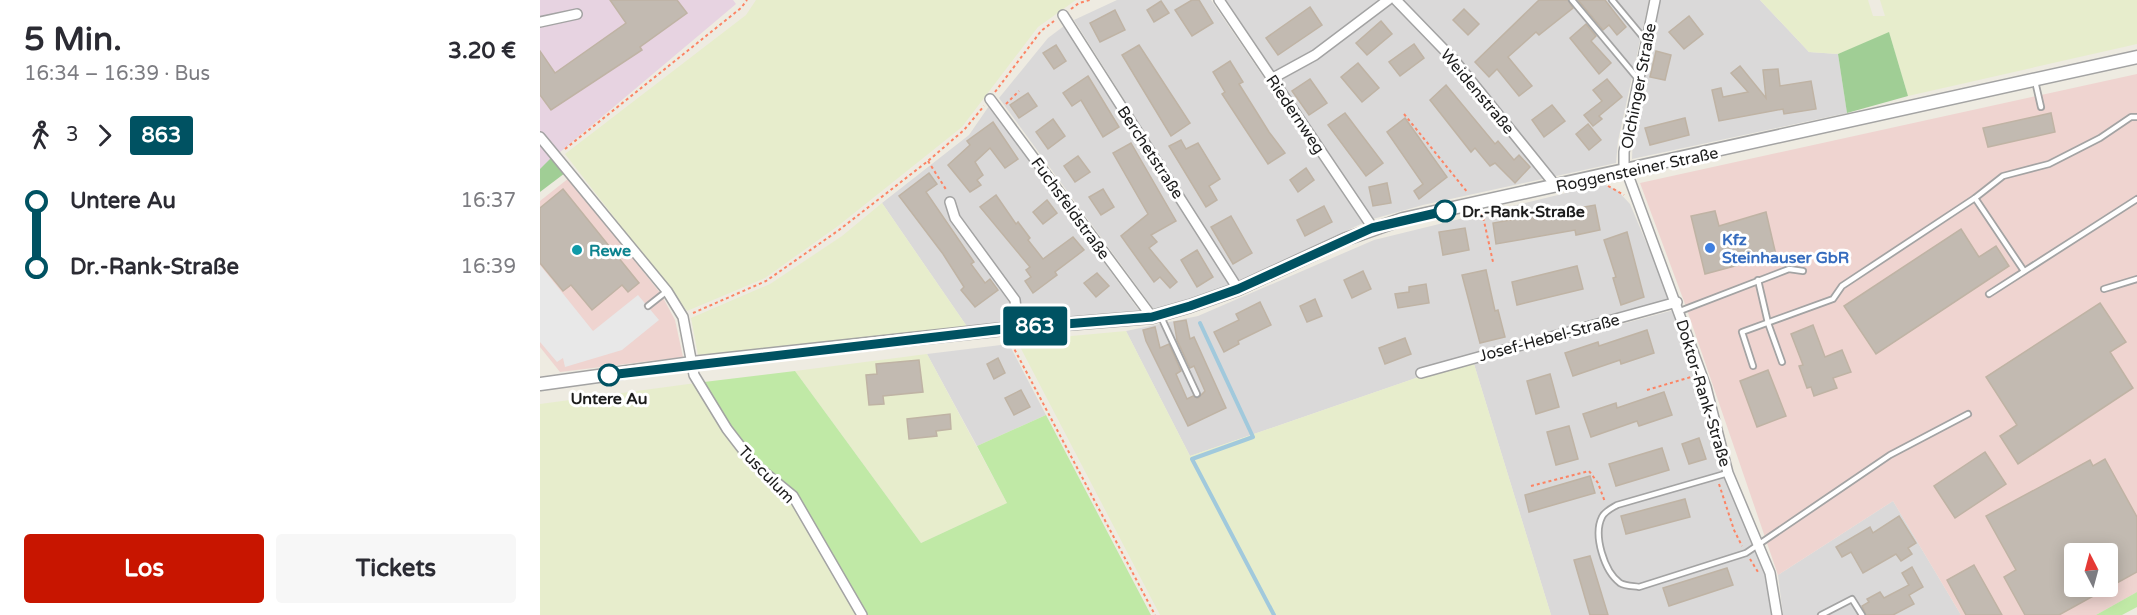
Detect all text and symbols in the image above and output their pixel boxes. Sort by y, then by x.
text: 5 Min. [24,20,122,59]
street label: Olchinger Straße [1617,22,1661,151]
text: 3.20 € [448,38,516,64]
street label: Weidenstraße [1436,45,1519,138]
text: 16:34 – 16:39 · Bus [24,62,210,86]
street label: Riedernweg [1261,71,1329,158]
street label: Berchetstraße [1113,102,1188,203]
icon: walk [24,119,57,152]
icon: forward [88,119,121,152]
text: 3 [66,123,79,147]
text: 863 [142,123,181,148]
street label: Roggensteiner Straße [1554,143,1720,197]
street label: Fuchsfeldstraße [1026,154,1114,264]
text: Untere Au [70,188,176,214]
text: 16:37 [461,189,516,213]
marker: Dr.-Rank-Straße [1434,200,1456,222]
place label: Dr.-Rank-Straße [1462,202,1585,222]
place label: Kfz Steinhauser GbR [1722,230,1849,268]
place label: Rewe [589,241,631,261]
marker: Kfz Steinhauser GbR [1703,241,1717,255]
marker: Rewe [570,243,584,257]
text: Dr.-Rank-Straße [70,254,239,280]
text: 16:39 [461,255,516,279]
line badge: 863 [1000,306,1070,346]
street label: Josef-Hebel-Straße [1477,310,1622,366]
text: 863 [1015,314,1055,339]
street label: Doktor-Rank-Straße [1671,317,1735,469]
marker: Untere Au [598,364,620,386]
place label: Untere Au [570,389,648,409]
street label: Tusculum [734,442,799,508]
button: Los [24,534,264,603]
button: Tickets [276,534,516,603]
north arrow [2064,543,2118,597]
map controls [2064,543,2118,597]

